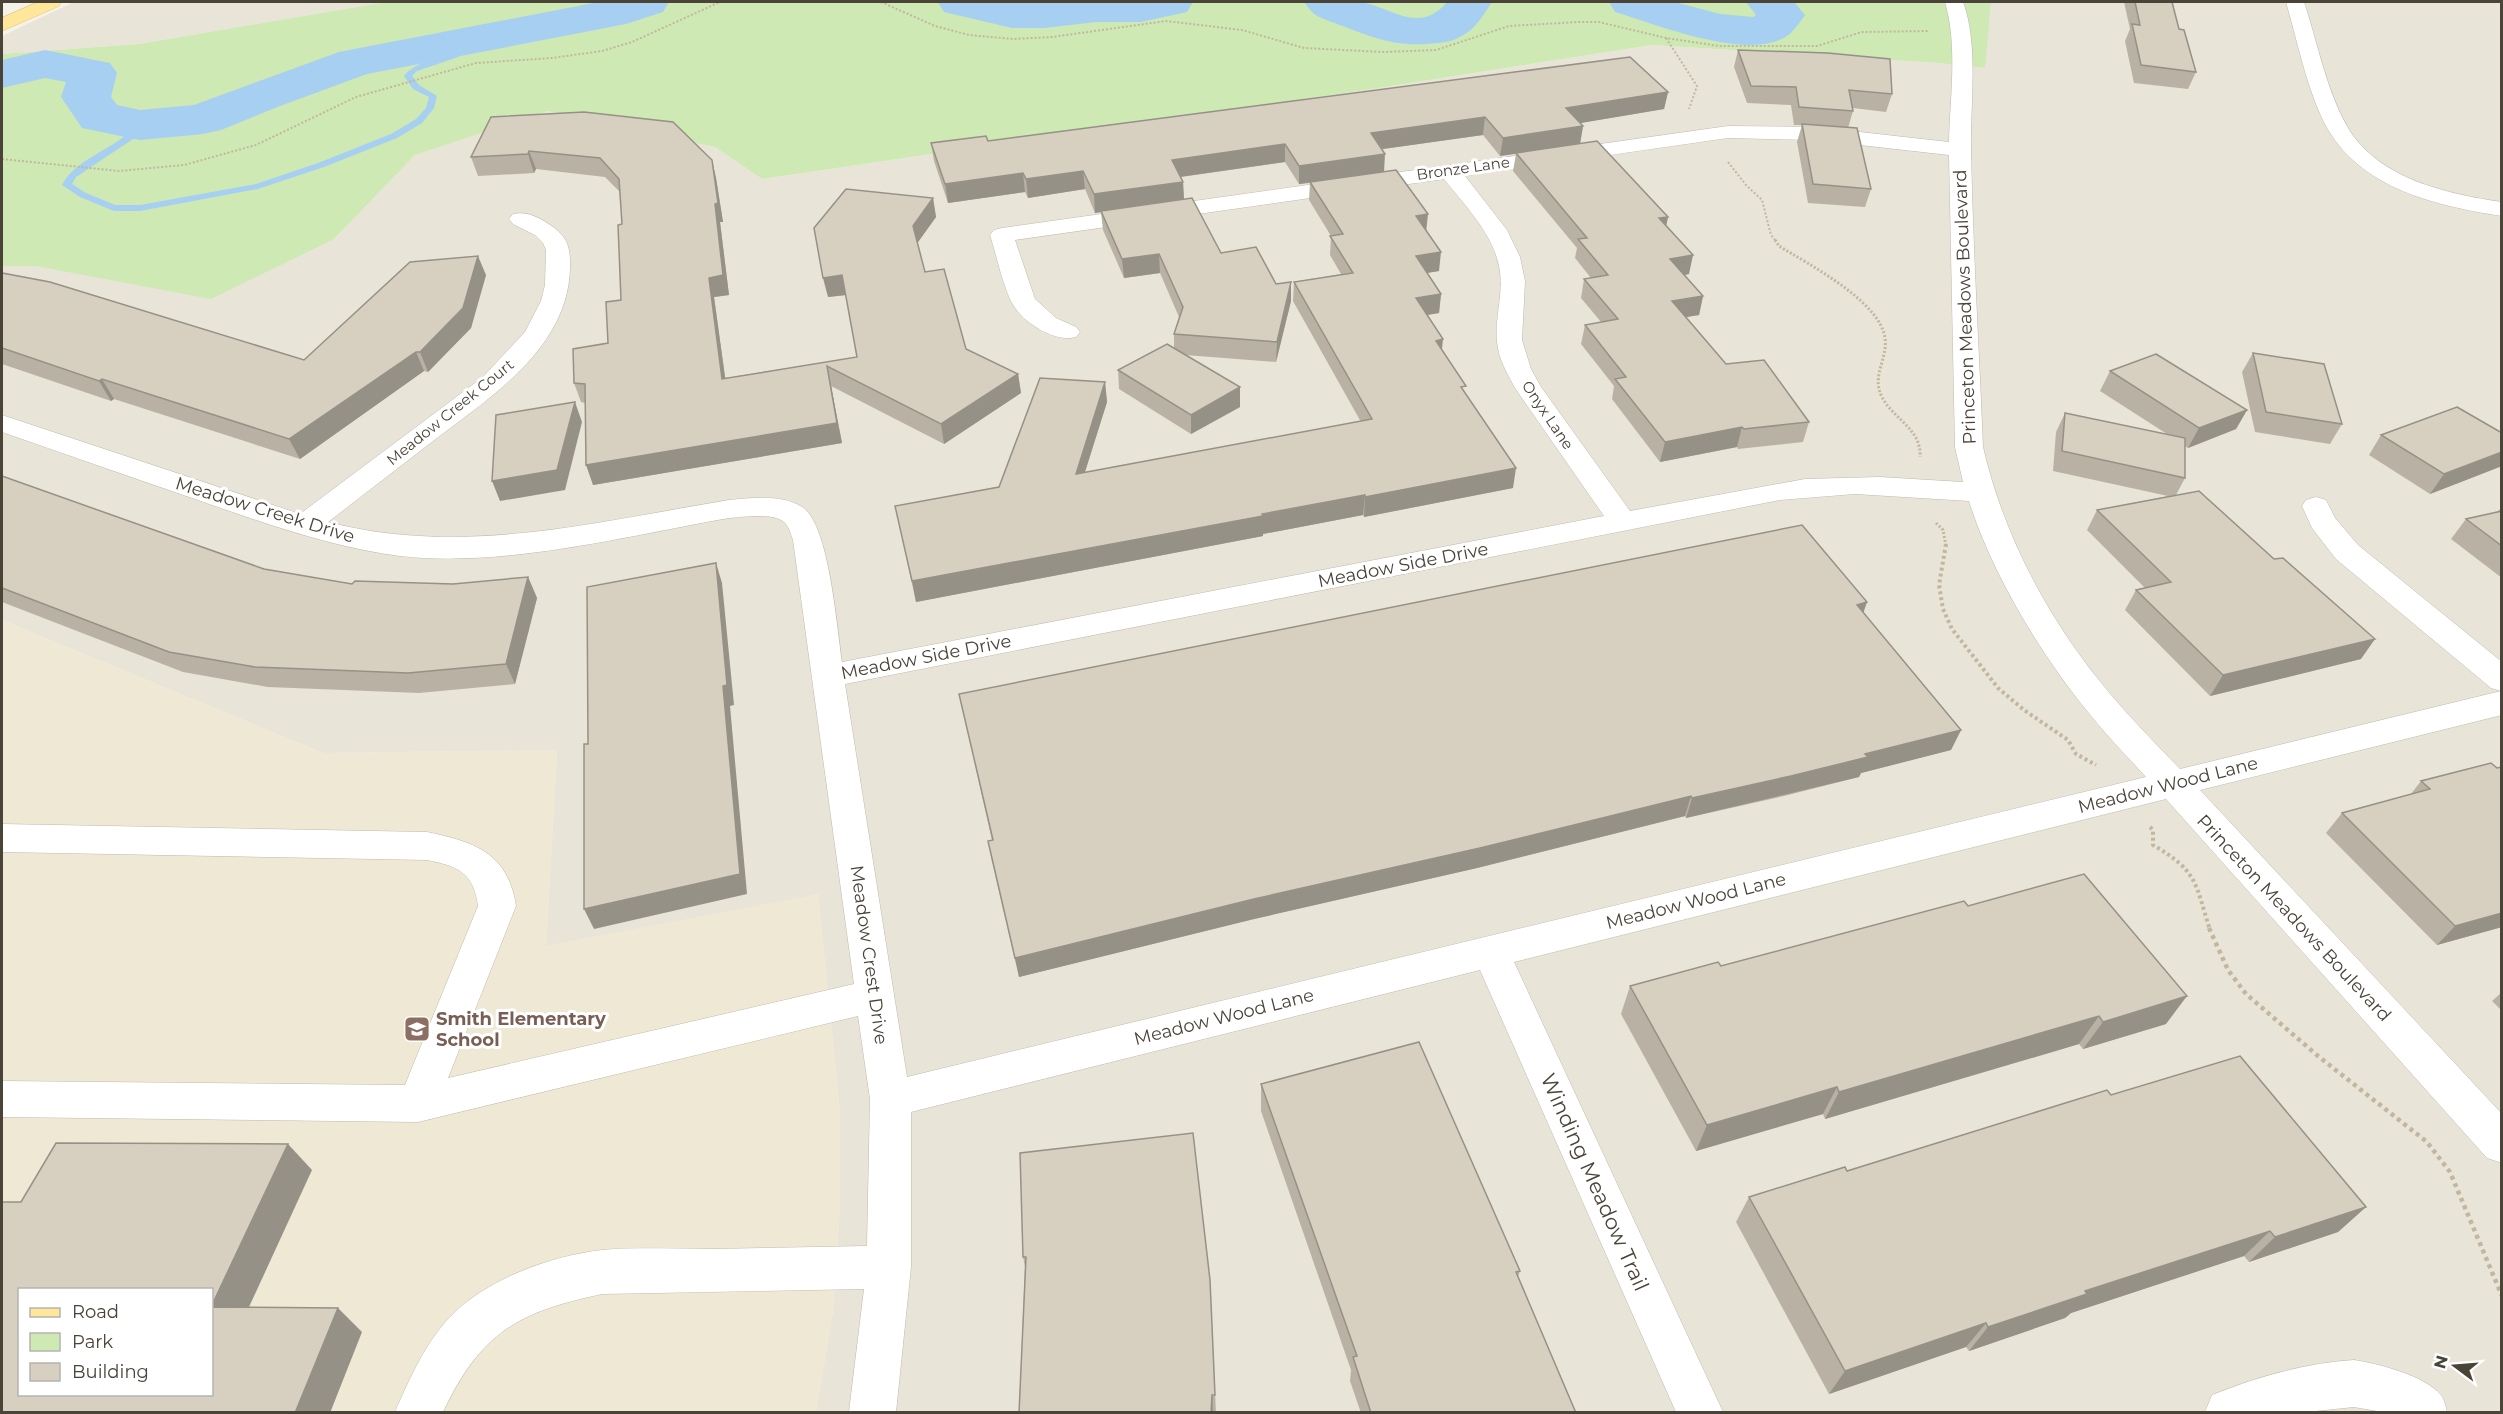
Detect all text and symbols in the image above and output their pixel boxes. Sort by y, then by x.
street label: Bronze Lane [1415,152,1511,184]
street label: Princeton Meadows Boulevard [1949,169,1981,445]
street label: Meadow Creek Court [383,355,517,469]
street label: Onyx Lane [1518,377,1578,453]
street label: Meadow Creek Drive [173,472,357,548]
street label: Meadow Side Drive [1316,538,1490,592]
street label: Meadow Side Drive [839,630,1013,684]
street label: Meadow Wood Lane [2076,752,2261,818]
street label: Princeton Meadows Boulevard [2192,810,2396,1026]
street label: Meadow Crest Drive [846,864,892,1046]
street label: Meadow Wood Lane [1604,868,1789,934]
street label: Meadow Wood Lane [1132,984,1317,1050]
place label: Smith Elementary School [436,1008,606,1051]
school or university icon: Smith Elementary School [402,1014,432,1044]
street label: Winding Meadow Trail [1536,1069,1654,1295]
legend [18,1288,213,1396]
text: Road [72,1301,119,1323]
text: Park [72,1331,113,1353]
north arrow [2425,1336,2485,1396]
text: N [2430,1353,2452,1371]
text: Building [72,1361,149,1383]

